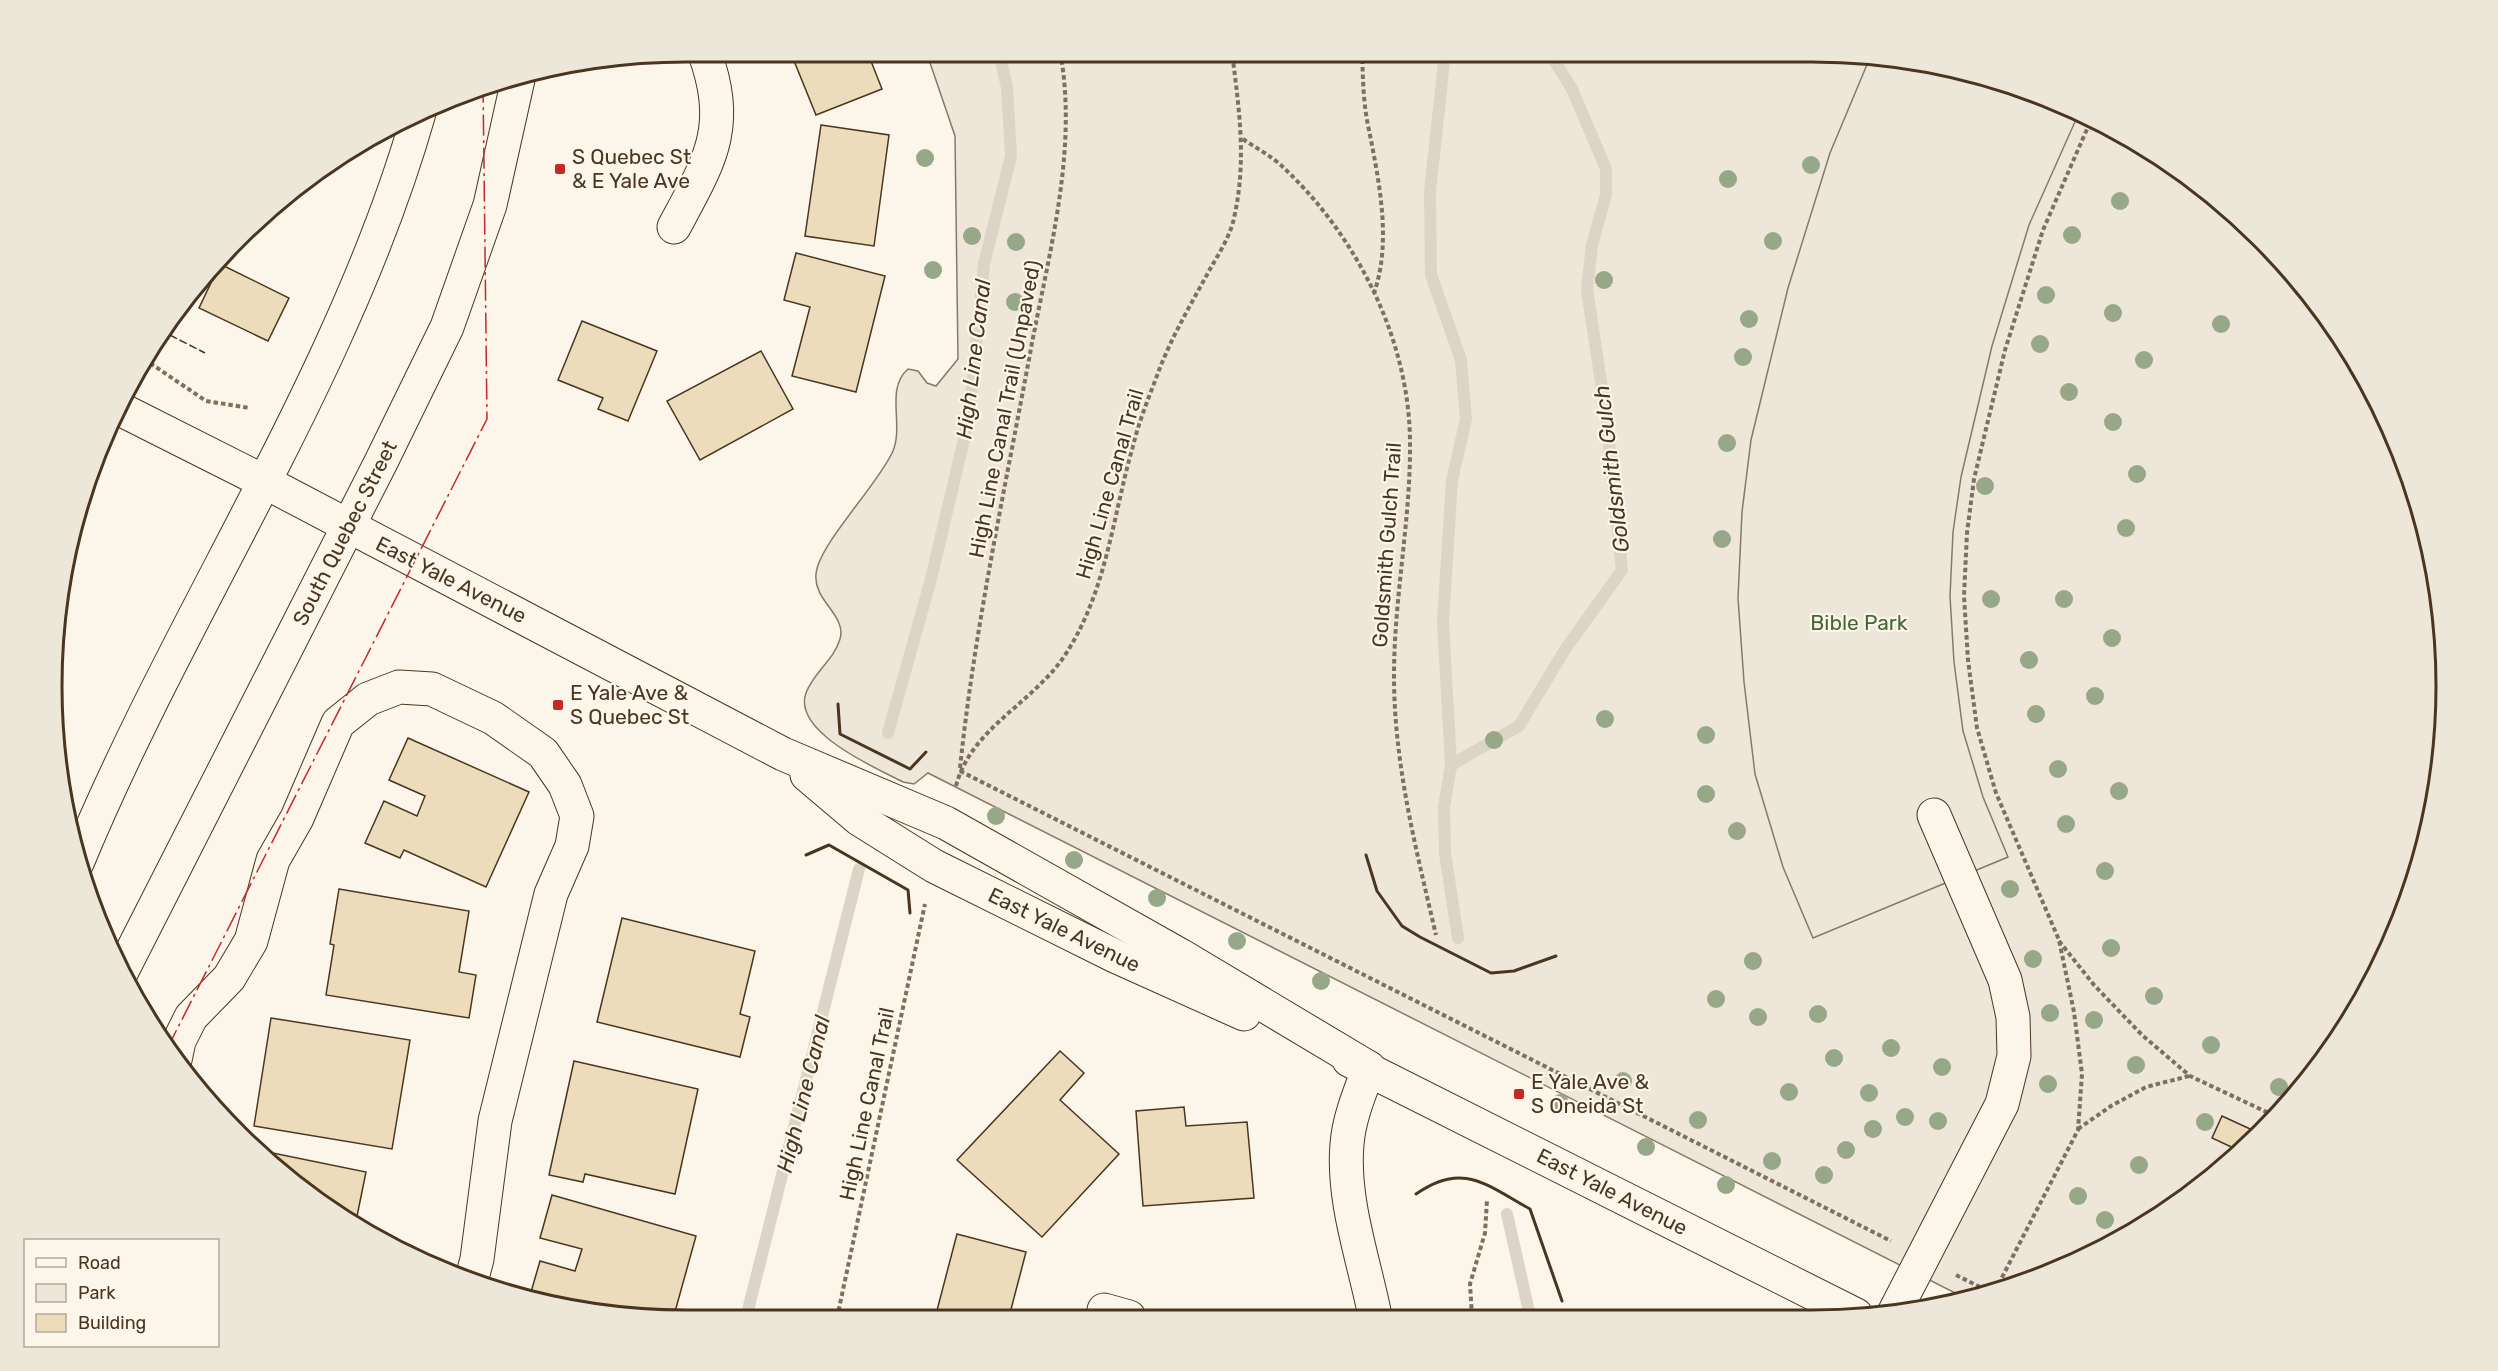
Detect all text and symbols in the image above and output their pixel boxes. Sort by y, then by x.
place label: S Quebec St & E Yale Ave [572,144,691,193]
marker: S Quebec St & E Yale Ave [553,162,567,176]
street label: High Line Canal Trail (Unpaved) [963,258,1046,560]
water label: High Line Canal [950,277,997,441]
water label: Goldsmith Gulch [1588,384,1635,554]
street label: High Line Canal Trail [1070,386,1149,582]
street label: South Quebec Street [287,436,402,629]
street label: Goldsmith Gulch Trail [1367,442,1406,648]
street label: East Yale Avenue [372,531,531,628]
park label: Bible Park [1810,610,1908,635]
place label: E Yale Ave & S Quebec St [570,680,689,729]
marker: E Yale Ave & S Quebec St [551,698,565,712]
street label: East Yale Avenue [984,882,1144,977]
street label: High Line Canal Trail [834,1005,899,1203]
water label: High Line Canal [771,1012,836,1175]
place label: E Yale Ave & S Oneida St [1531,1069,1649,1118]
marker: E Yale Ave & S Oneida St [1512,1087,1526,1101]
street label: East Yale Avenue [1533,1143,1692,1240]
legend [24,1239,219,1347]
text: Road [78,1252,121,1274]
text: Park [78,1282,116,1304]
text: Building [78,1312,146,1334]

